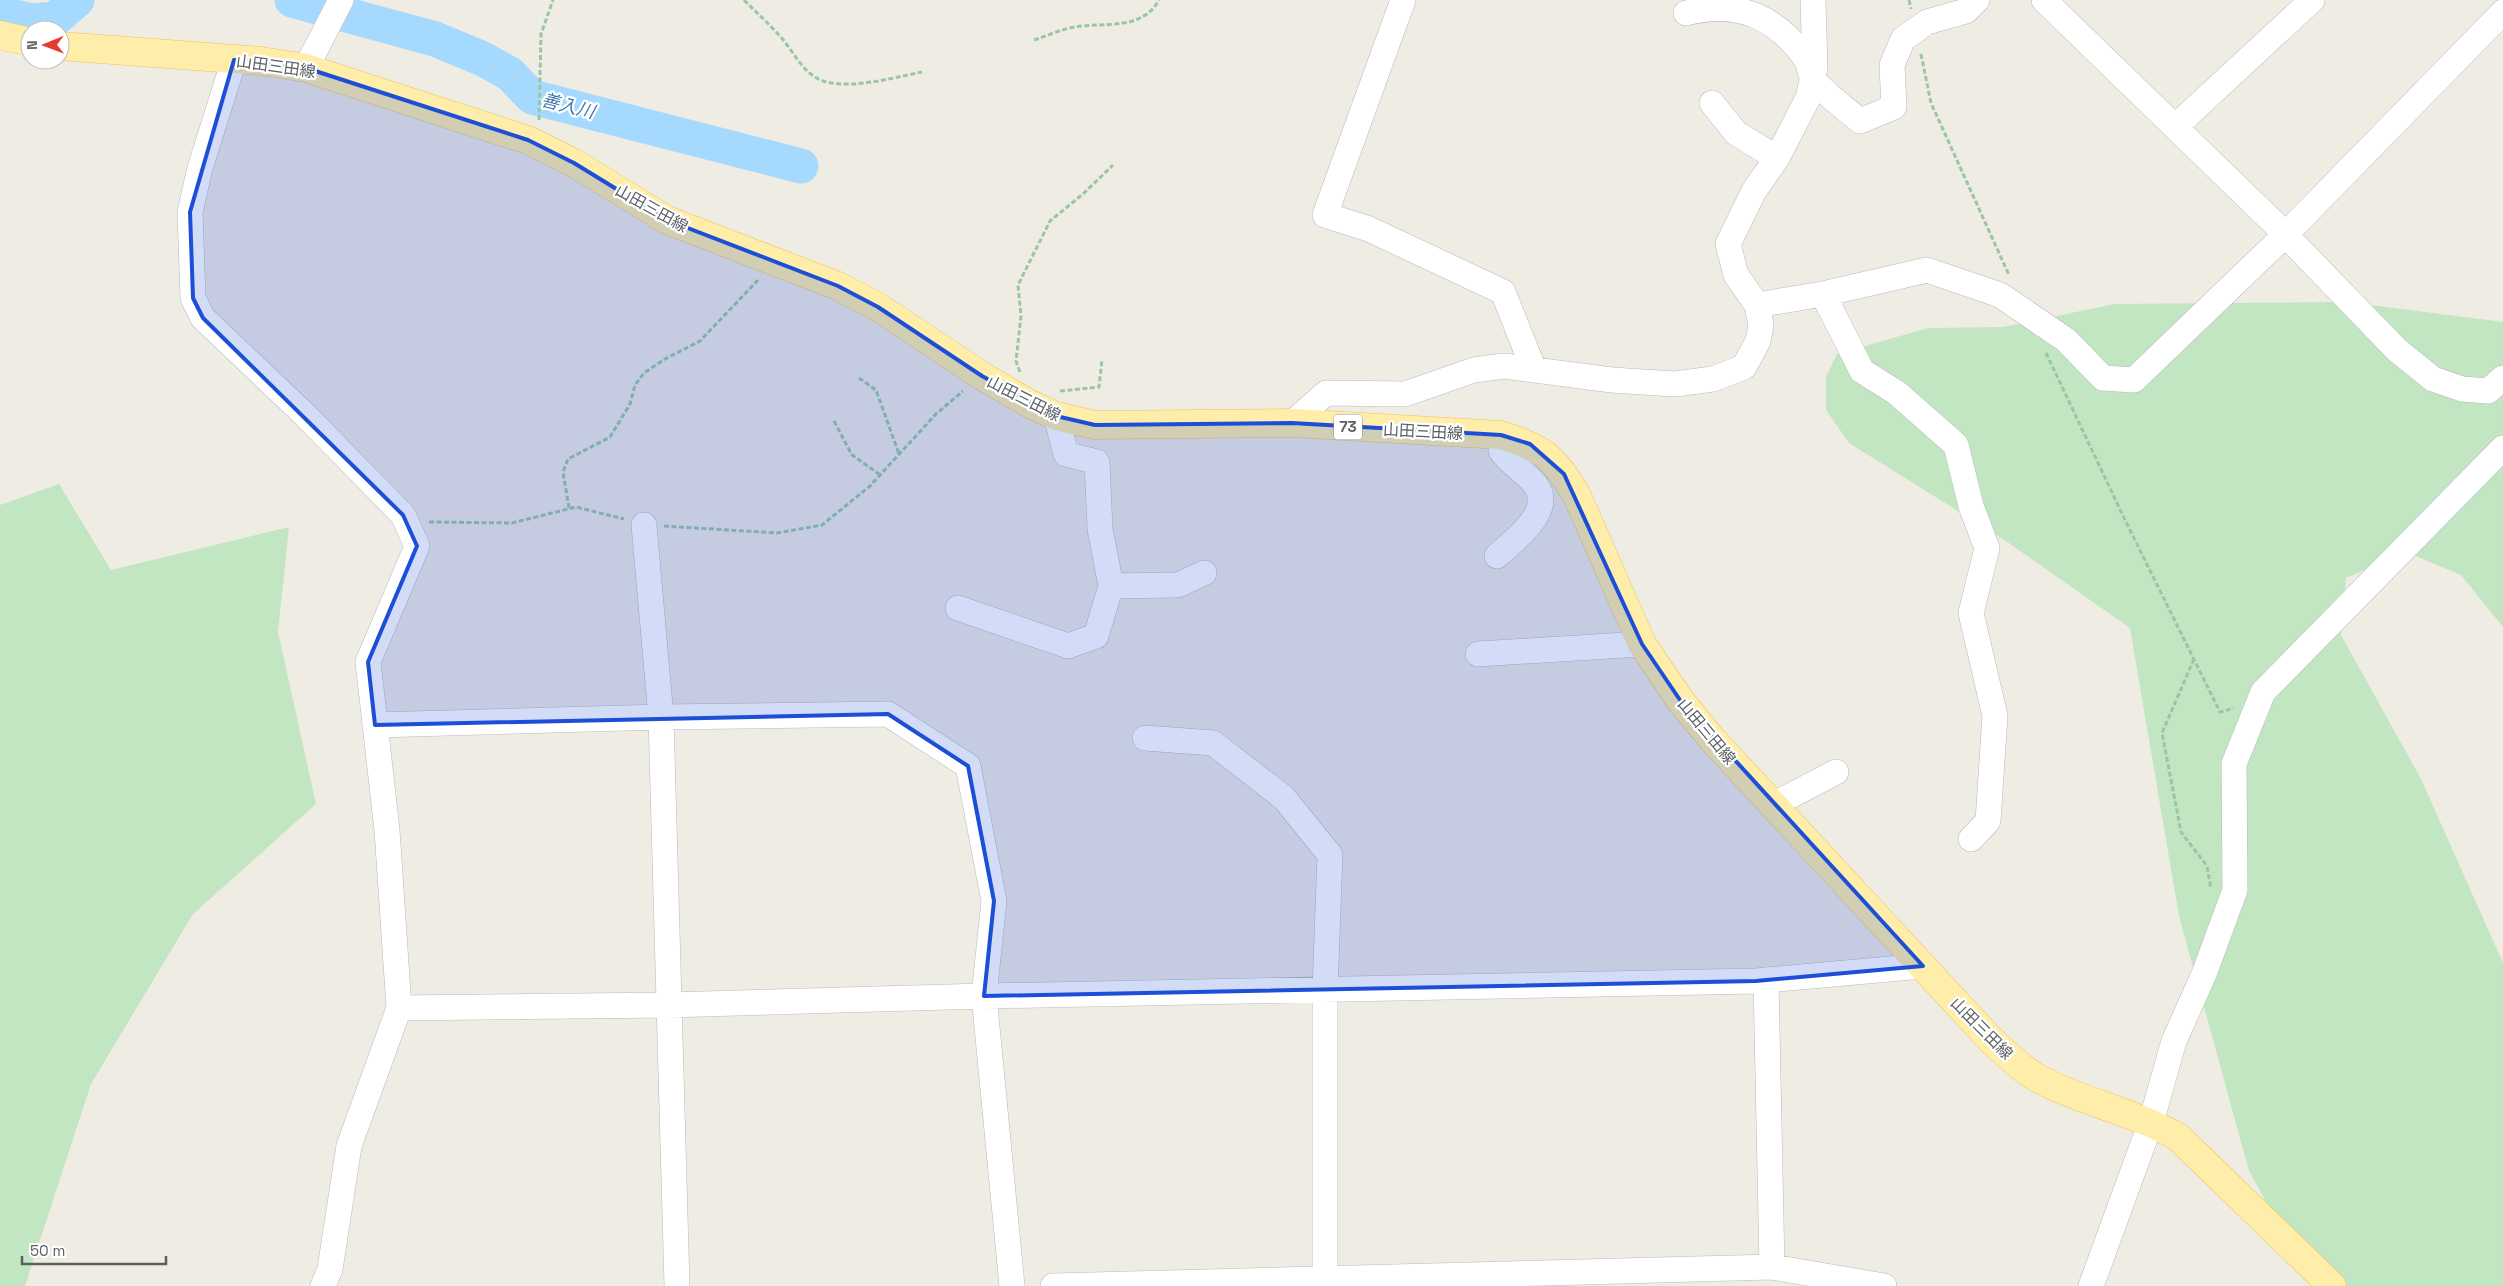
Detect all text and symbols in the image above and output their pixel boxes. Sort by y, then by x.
north arrow [20,20,70,70]
text: N [23,40,41,50]
street label: 山田三田線 [235,51,317,82]
water label: 善入川 [539,88,599,124]
street label: 山田三田線 [612,180,692,237]
street label: 山田三田線 [983,371,1064,426]
road number: 73 [1334,414,1362,440]
street label: 山田三田線 [1382,419,1463,444]
street label: 山田三田線 [1673,694,1740,769]
street label: 山田三田線 [1946,993,2017,1064]
scale bar [22,1234,166,1266]
text: 50 m [30,1241,65,1260]

